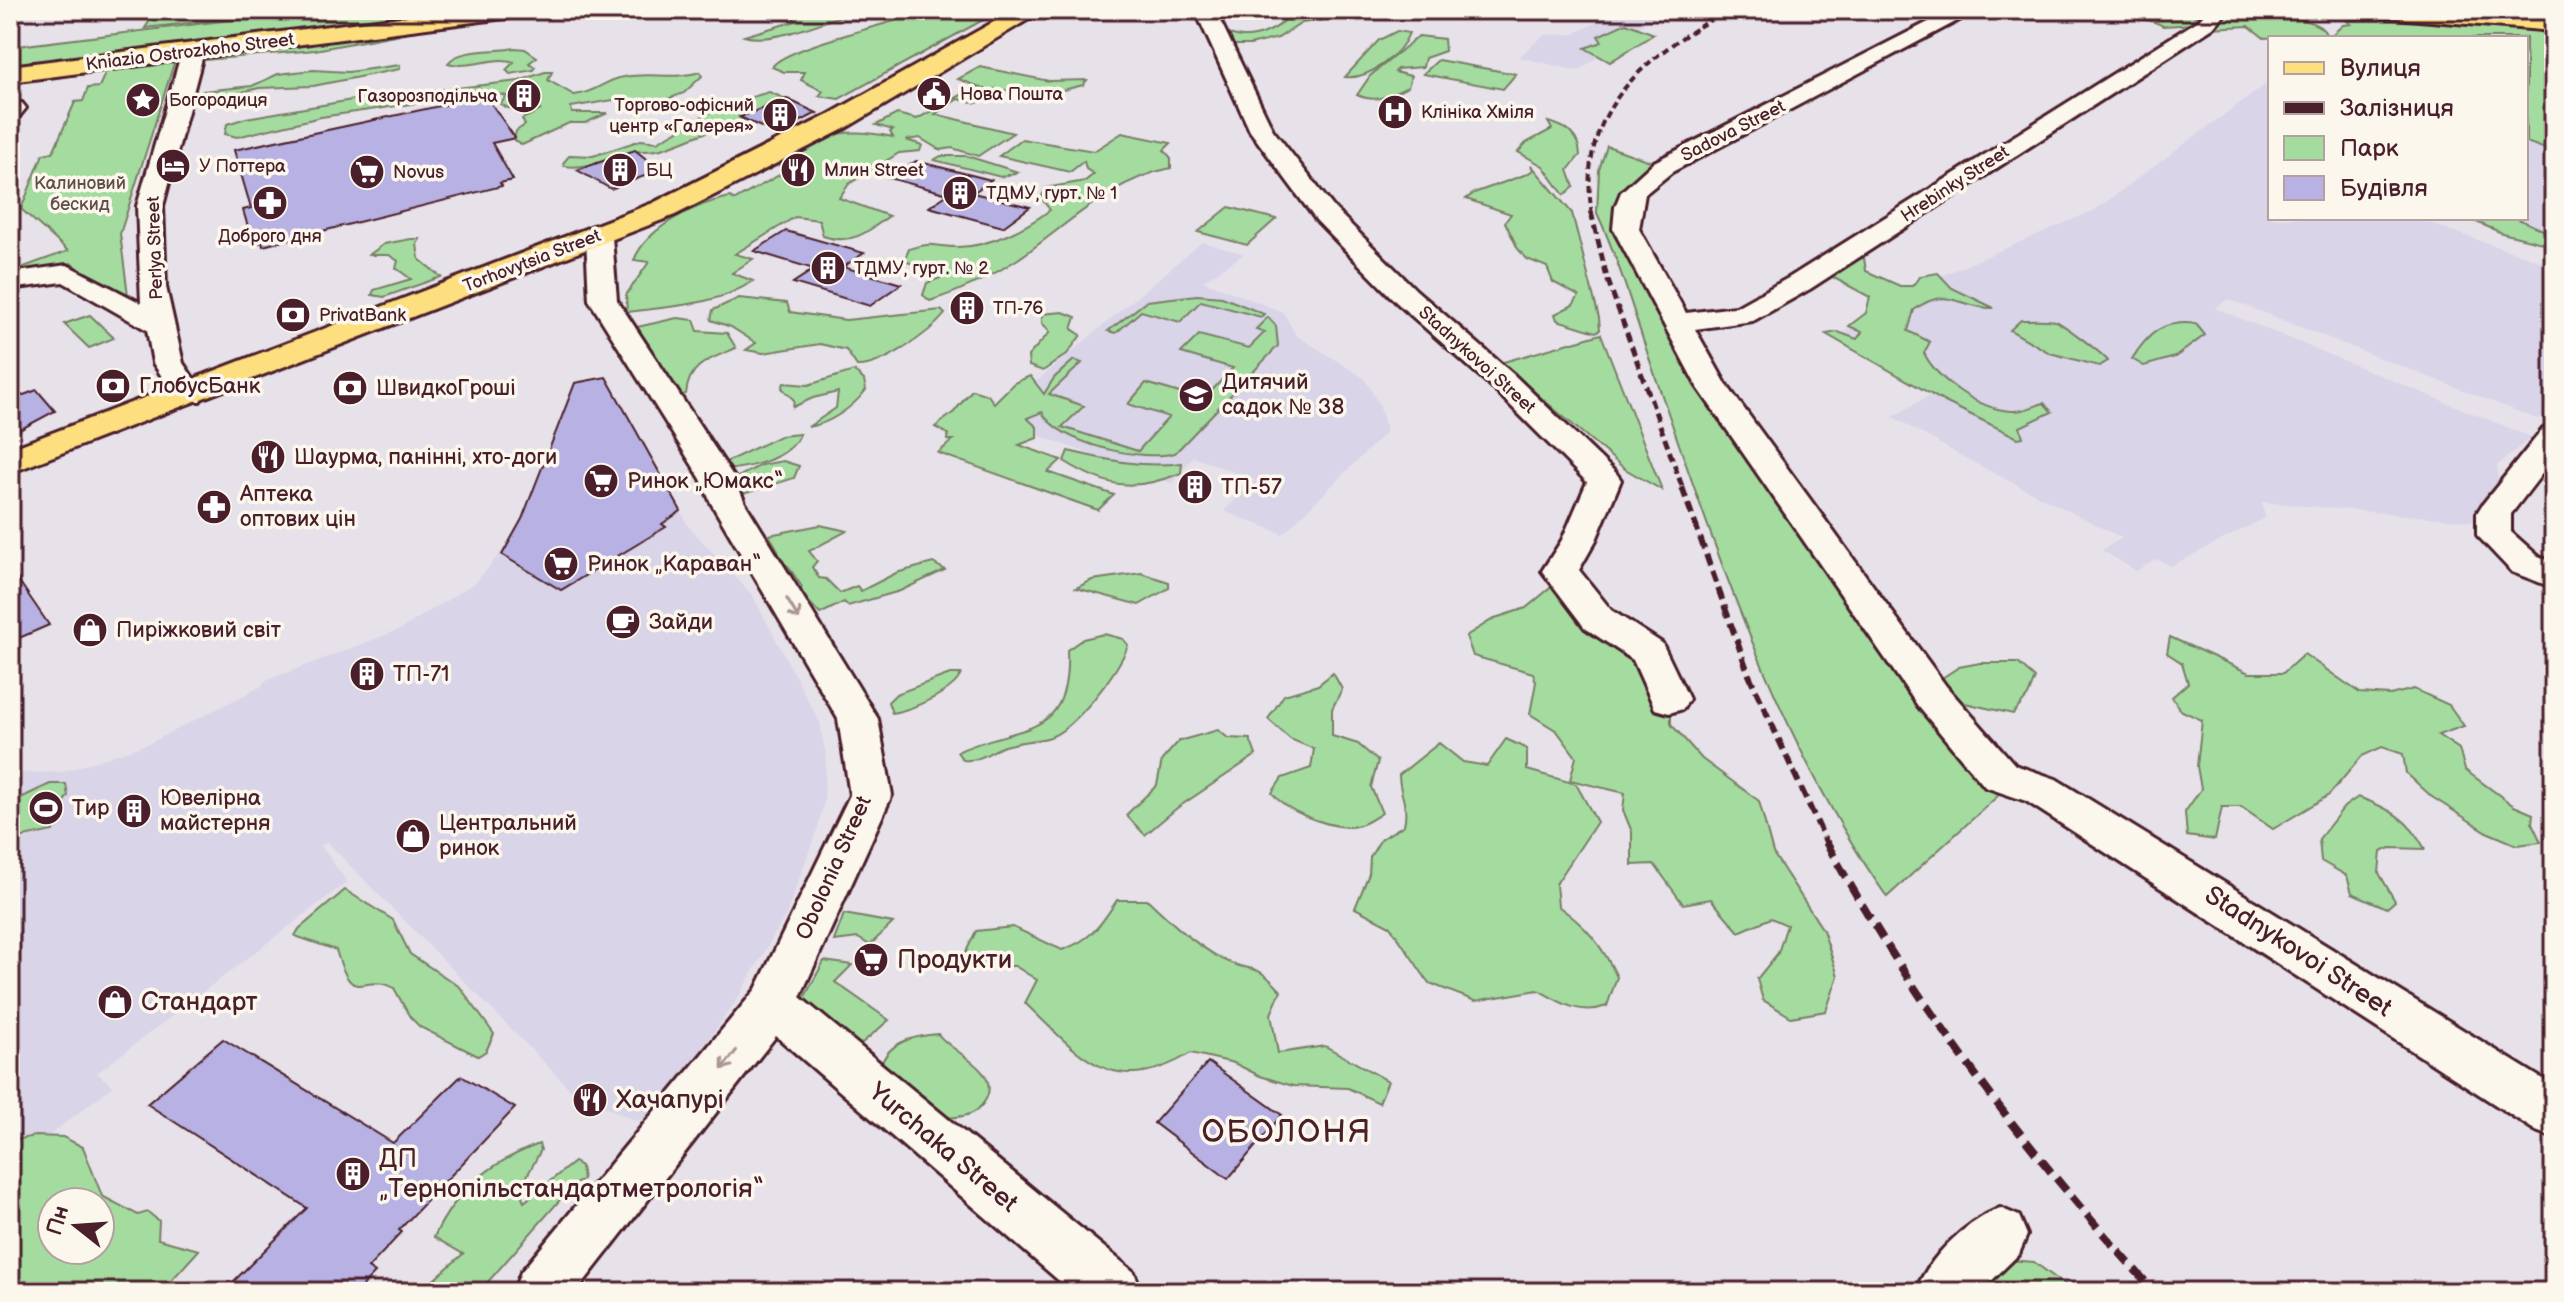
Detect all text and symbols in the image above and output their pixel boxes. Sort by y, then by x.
street label: Kniazia Ostrozkoho Street [85,29,296,75]
legend [2268,36,2528,220]
text: Вулиця [2340,54,2421,83]
public building icon: Нова Пошта [915,75,953,113]
building icon: Газорозподільча [505,77,543,115]
place icon: Богородиця [124,81,162,119]
place label: Нова Пошта [960,84,1063,105]
place label: Газорозподільча [358,86,498,107]
place label: Богородиця [169,90,267,111]
hospital icon: Клініка Хміля [1376,93,1414,131]
text: Залізниця [2340,94,2454,123]
place label: Торгово-офісний центр «Галерея» [609,95,754,137]
building icon: Торгово-офісний центр «Галерея» [761,96,799,134]
street label: Sadova Street [1677,96,1789,166]
place label: Клініка Хміля [1421,102,1534,123]
text: Парк [2340,134,2399,163]
street label: Hrebinky Street [1897,141,2013,227]
hotel icon: У Поттера [154,147,192,185]
building icon: БЦ [601,151,639,189]
restaurant icon: Млин Street [779,151,817,189]
supermarket icon: Novus [348,153,386,191]
place label: У Поттера [199,156,286,177]
place label: БЦ [646,160,672,181]
place label: Млин Street [824,160,924,181]
place label: Novus [393,162,444,183]
park label: Калиновий бескид [34,173,126,215]
building icon: ТДМУ, гурт. № 1 [941,174,979,212]
text: Будівля [2340,174,2428,203]
place label: ТДМУ, гурт. № 1 [986,183,1117,204]
pharmacy icon: Доброго дня [251,184,289,222]
street label: Perlya Street [143,195,167,300]
street label: Torhovytsia Street [460,225,604,297]
place label: Доброго дня [218,226,322,247]
building icon: ТДМУ, гурт. № 2 [809,249,847,287]
place label: ТДМУ, гурт. № 2 [854,258,989,279]
building icon: ТП-76 [948,289,986,327]
bank icon: PrivatBank [274,296,312,334]
place label: ТП-76 [993,298,1043,319]
street label: Stadnykovoi Street [1414,302,1540,418]
place label: PrivatBank [319,305,406,326]
bank icon: ГлобусБанк [94,367,132,405]
bank icon: ШвидкоГроші [331,369,369,407]
place label: Дитячий садок № 38 [1222,369,1344,421]
place label: ГлобусБанк [139,373,261,400]
place label: ШвидкоГроші [376,375,516,402]
school or university icon: Дитячий садок № 38 [1177,376,1215,414]
restaurant icon: Шаурма, панінні, хто-доги [249,438,287,476]
place label: Шаурма, панінні, хто-доги [294,444,557,471]
supermarket icon: Ринок „Юмакс“ [582,462,620,500]
place label: Ринок „Юмакс“ [627,468,783,495]
building icon: ТП-57 [1176,468,1214,506]
place label: ТП-57 [1221,474,1282,501]
place label: Аптека оптових цін [239,481,356,533]
pharmacy icon: Аптека оптових цін [195,488,233,526]
supermarket icon: Ринок „Караван“ [542,545,580,583]
place label: Ринок „Караван“ [587,551,761,578]
one-way arrow [785,597,801,620]
cafe icon: Зайди [604,603,642,641]
place label: Зайди [649,609,713,636]
shop icon: Пиріжковий світ [71,611,109,649]
place label: Пиріжковий світ [116,617,282,644]
building icon: ТП-71 [348,655,386,693]
place label: ТП-71 [393,661,450,688]
place label: Ювелірна майстерня [160,785,270,837]
sports icon: Тир [27,789,65,827]
building icon: Ювелірна майстерня [115,792,153,830]
street label: Obolonia Street [790,792,878,944]
place label: Тир [72,795,110,822]
place label: Центральний ринок [439,810,577,862]
shop icon: Центральний ринок [394,817,432,855]
street label: Stadnykovoi Street [2199,880,2397,1024]
supermarket icon: Продукти [852,941,890,979]
place label: Продукти [897,945,1012,976]
shop icon: Стандарт [96,983,134,1021]
place label: Стандарт [141,987,258,1018]
one-way arrow [720,1049,737,1070]
street label: Yurchaka Street [861,1076,1024,1219]
restaurant icon: Хачапурі [571,1081,609,1119]
place label: Хачапурі [616,1085,724,1116]
district label: ОБОЛОНЯ [1202,1113,1373,1152]
place label: ДП „Тернопільстандартметрологія“ [379,1144,764,1205]
building icon: ДП „Тернопільстандартметрологія“ [334,1155,372,1193]
north arrow [36,1186,116,1266]
text: Пн [41,1203,76,1239]

